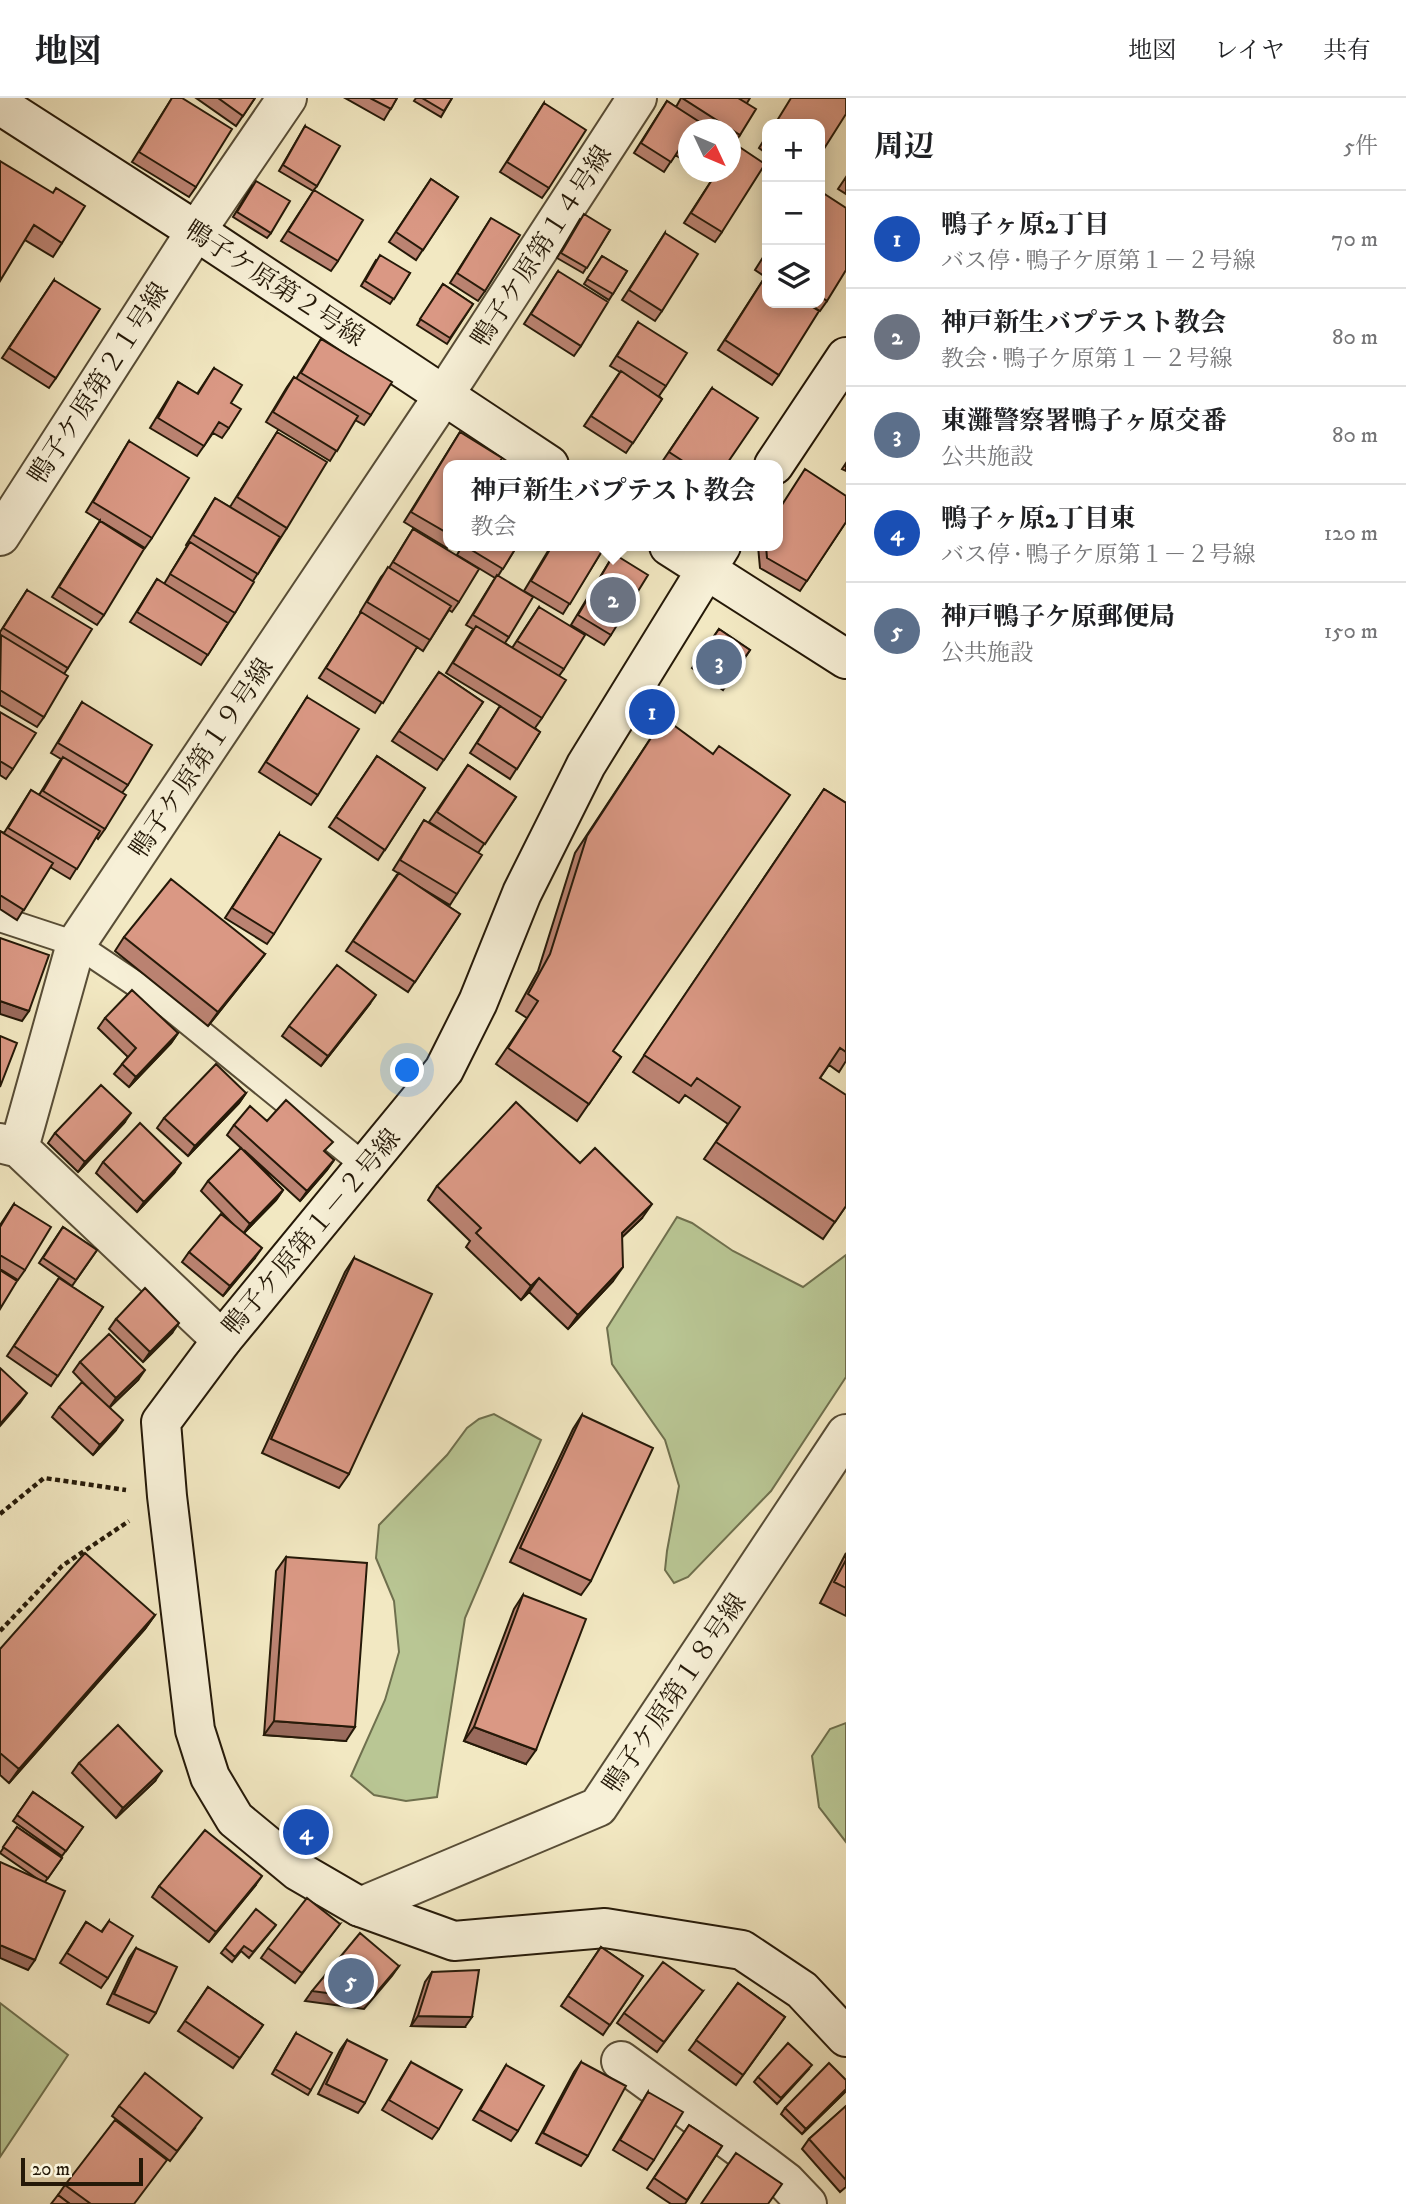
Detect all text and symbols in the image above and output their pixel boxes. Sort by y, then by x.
text: 地図 [35,32,101,73]
text: 地図 [1128,36,1176,66]
text: レイヤ [1214,36,1285,66]
text: 共有 [1323,36,1371,66]
north arrow [678,119,741,182]
map controls [762,119,825,308]
button: + [762,119,825,182]
text: 周辺 [874,129,934,166]
text: 5件 [1344,132,1378,161]
street label: 鴨子ケ原第１４号線 [465,140,620,354]
button: − [762,182,825,245]
text: 鴨子ヶ原2丁目 [941,209,1110,242]
street label: 鴨子ケ原第２号線 [178,214,370,355]
text: 1 [893,225,901,254]
text: 70 m [1331,225,1378,254]
button: layers [762,245,825,308]
text: バス停 · 鴨子ケ原第１－２号線 [941,247,1255,276]
street label: 鴨子ケ原第２１号線 [22,277,177,491]
text: 神戸新生バプテスト教会 [941,307,1226,340]
text: 2 [891,323,903,352]
text: 80 m [1332,323,1378,352]
text: 教会 · 鴨子ケ原第１－２号線 [941,345,1232,374]
text: 東灘警察署鴨子ヶ原交番 [941,405,1227,438]
text: 3 [893,421,901,450]
text: 80 m [1332,421,1378,450]
text: 公共施設 [941,443,1033,472]
popup [443,460,783,551]
text: 神戸新生バプテスト教会 [471,475,755,508]
text: 鴨子ヶ原2丁目東 [941,503,1136,536]
text: 教会 [471,513,517,542]
text: 4 [890,519,904,548]
text: 120 m [1324,519,1378,548]
text: バス停 · 鴨子ケ原第１－２号線 [941,541,1255,570]
pin: 2 [590,574,636,626]
text: 神戸鴨子ケ原郵便局 [941,601,1175,634]
text: 5 [891,617,903,646]
text: 150 m [1324,617,1378,646]
pin: 3 [696,636,742,688]
text: 公共施設 [941,639,1033,668]
street label: 鴨子ケ原第１９号線 [123,653,281,865]
pin: 1 [629,686,675,738]
your location [390,1053,424,1087]
street label: 鴨子ケ原第１－２号線 [216,1123,408,1343]
street label: 鴨子ケ原第１８号線 [596,1588,754,1800]
pin: 4 [283,1806,329,1858]
pin: 5 [328,1955,374,2007]
scale bar [21,2155,144,2187]
text: 20 m [32,2158,70,2181]

